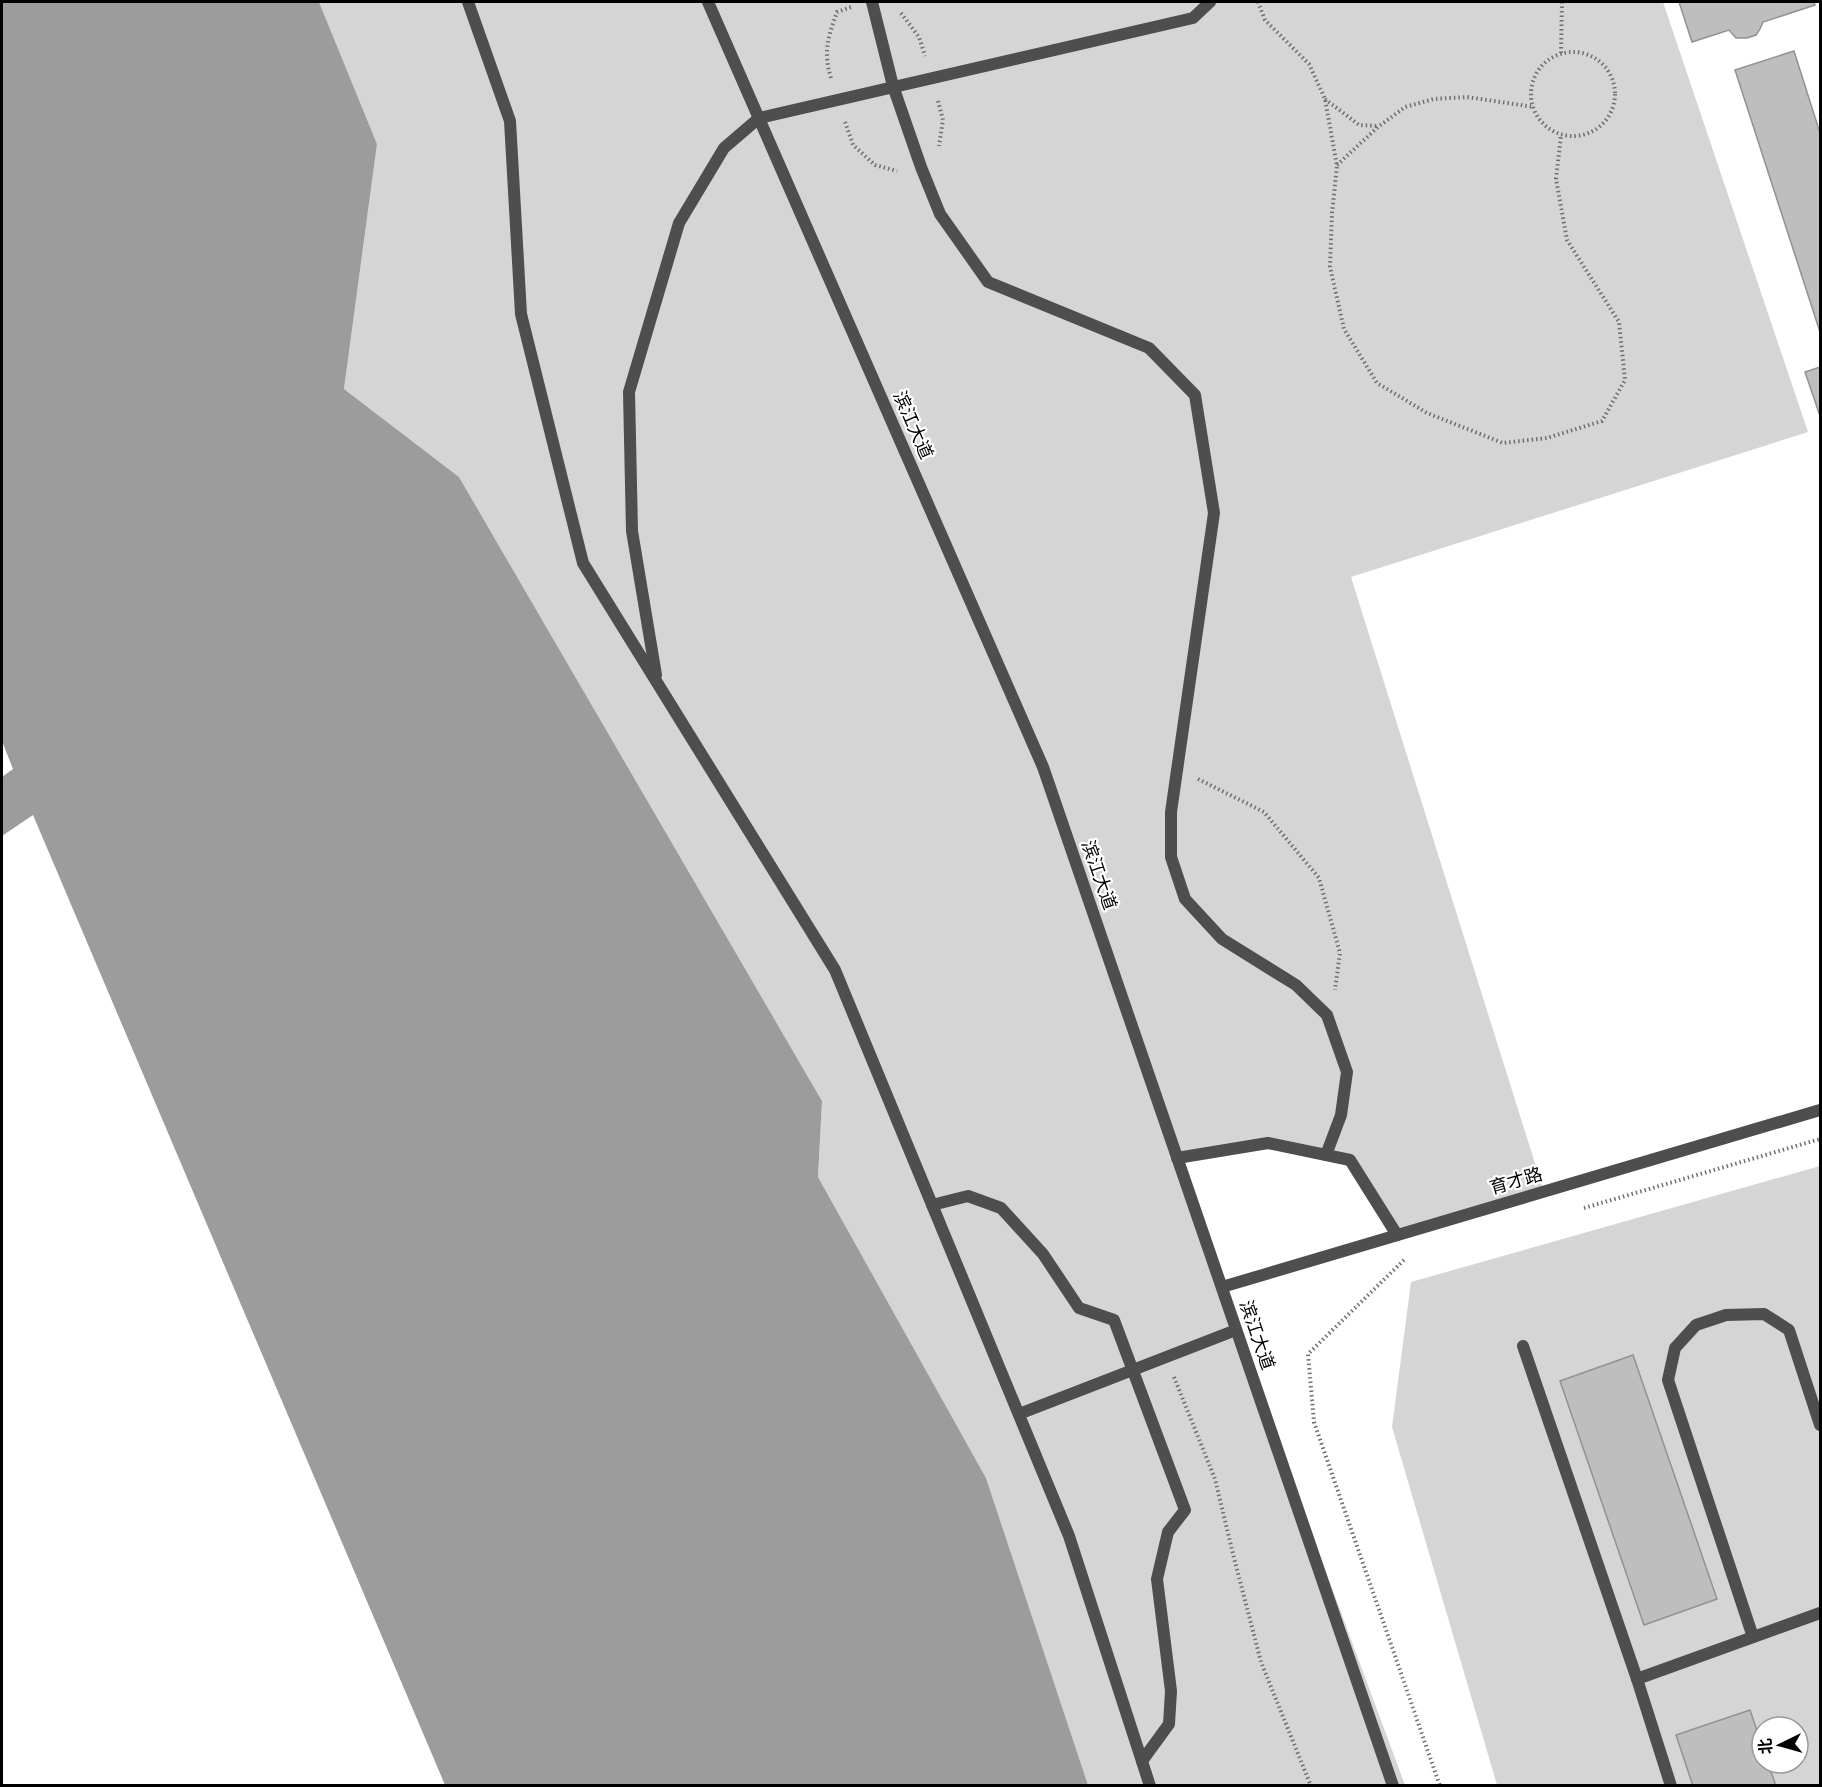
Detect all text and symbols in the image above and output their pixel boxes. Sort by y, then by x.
street label: 滨江大道 [889,387,939,462]
street label: 滨江大道 [1078,837,1122,912]
street label: 育才路 [1487,1162,1545,1198]
street label: 滨江大道 [1236,1297,1280,1372]
north arrow [1750,1715,1810,1775]
text: 北 [1754,1737,1776,1755]

